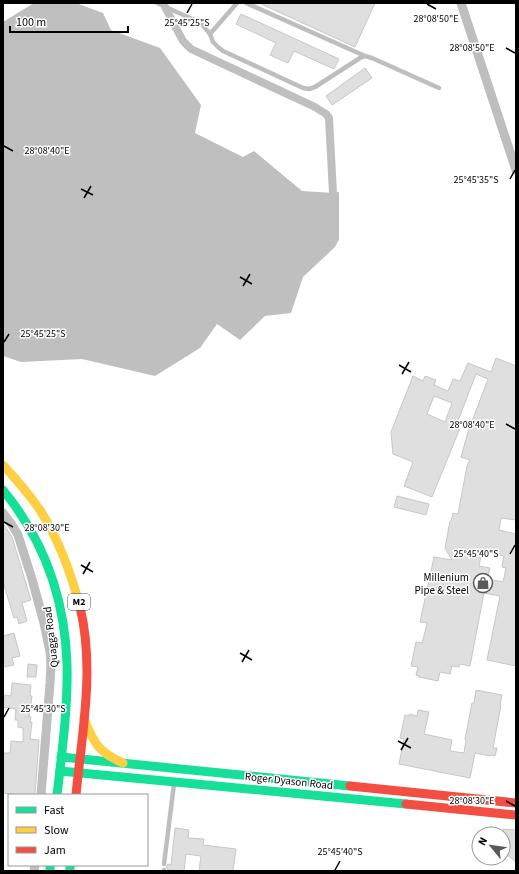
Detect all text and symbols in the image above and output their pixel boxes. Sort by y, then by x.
scale bar [10,8,128,34]
text: 28°08'50"E [413,12,459,26]
text: 100 m [16,14,46,31]
text: 25°45'25"S [164,16,210,30]
text: 28°08'50"E [449,41,495,55]
text: 28°08'40"E [24,144,70,158]
text: 25°45'35"S [453,173,499,187]
text: 25°45'25"S [20,327,66,341]
text: 28°08'40"E [449,418,495,432]
text: 28°08'30"E [24,521,70,535]
text: 25°45'40"S [453,547,499,561]
place label: Millenium Pipe & Steel [415,570,469,598]
shop icon: Millenium Pipe & Steel [472,572,494,594]
road number: M2 [68,594,90,610]
street label: Quagga Road [40,606,62,668]
text: 25°45'30"S [20,702,66,716]
street label: Roger Dyason Road [244,769,334,793]
legend [8,794,148,866]
text: 28°08'30"E [449,794,495,808]
text: Fast [44,802,64,819]
text: Slow [44,822,69,839]
north arrow [471,826,511,866]
text: N [474,835,491,848]
text: Jam [44,842,66,859]
text: 25°45'40"S [317,845,363,859]

